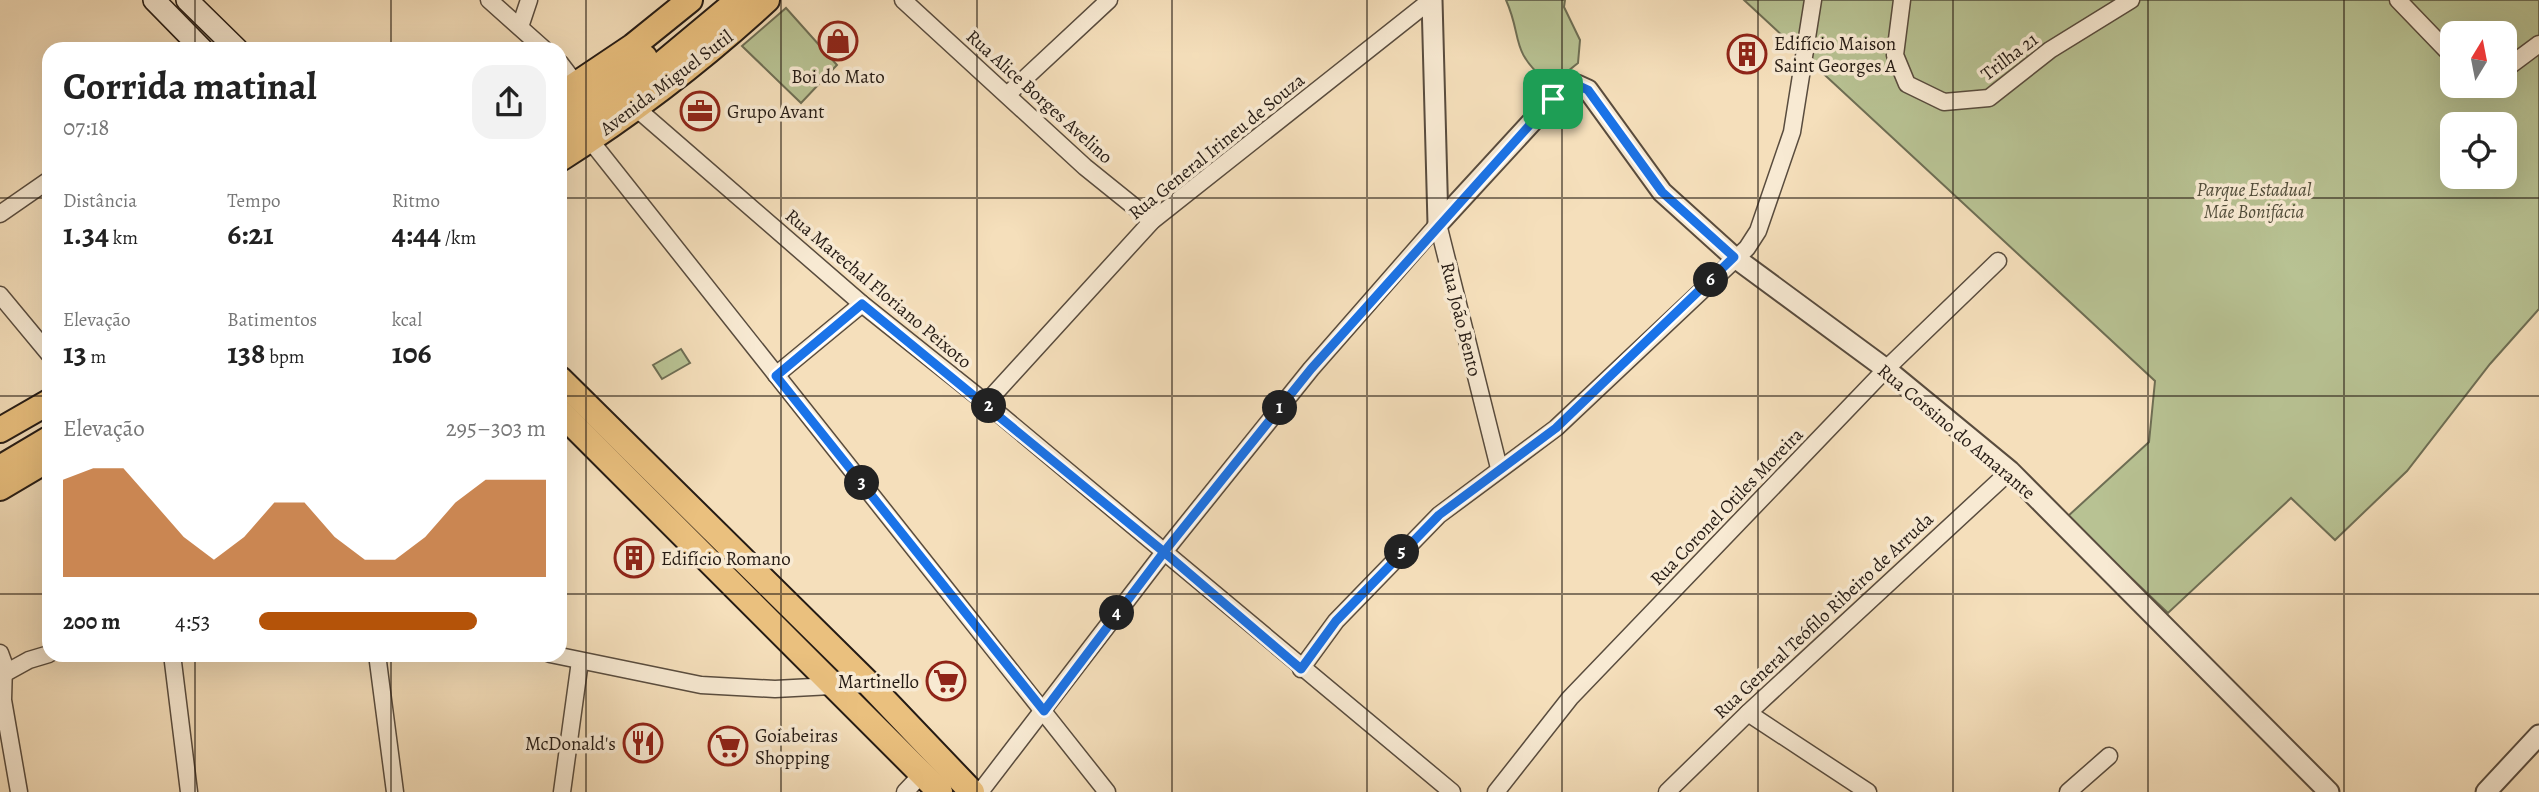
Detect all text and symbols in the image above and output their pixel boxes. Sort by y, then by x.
shop icon: Boi do Mato [817,20,859,62]
north arrow [2440,21,2516,98]
map controls [2440,21,2517,189]
street label: Avenida Miguel Sutil [594,24,739,142]
street label: Rua Alice Borges Avelino [960,24,1118,170]
street label: Trilha 21 [1976,26,2044,87]
place label: Edifício Maison Saint Georges A [1774,31,1897,79]
building icon: Edifício Maison Saint Georges A [1726,33,1768,75]
text: Corrida matinal [63,60,317,112]
place label: Boi do Mato [791,64,885,90]
button: share [472,65,546,139]
street label: Rua General Irineu de Souza [1123,67,1310,226]
pin [1523,69,1583,129]
icon: arrive [1534,80,1572,118]
office icon: Grupo Avant [679,90,721,132]
place label: Grupo Avant [727,99,825,125]
text: 07:18 [63,112,109,143]
button: locate [2440,112,2517,189]
park label: Parque Estadual Mãe Bonifácia [2197,177,2312,225]
text: Distância [63,188,137,214]
text: Tempo [227,188,280,214]
text: Ritmo [392,188,440,214]
street label: Rua Marechal Floriano Peixoto [780,203,977,375]
text: 1.34 [63,214,109,254]
text: 6:21 [227,214,274,254]
text: 4:44 [392,214,441,254]
text: km [109,225,138,251]
text: /km [441,225,476,251]
street label: Rua João Bento [1434,259,1488,379]
pin: 6 [1694,262,1728,298]
text: 6 [1706,266,1715,292]
text: Elevação [63,307,131,333]
text: Batimentos [227,307,317,333]
text: kcal [392,307,422,333]
text: 13 [63,333,87,373]
text: 138 [227,333,265,373]
text: 106 [392,333,432,373]
text: m [87,344,106,370]
text: bpm [265,344,305,370]
street label: Rua Corsino do Amarante [1872,358,2041,506]
pin: 2 [972,388,1006,424]
pin: 1 [1262,390,1298,426]
text: 2 [984,392,993,418]
text: 1 [1276,394,1283,420]
text: Elevação [63,413,145,444]
text: 295–303 m [446,413,546,444]
street label: Rua Coronel Otiles Moreira [1644,422,1809,591]
pin: 3 [844,466,880,500]
text: 3 [857,469,866,495]
street label: Rua General Teófilo Ribeiro de Arruda [1708,507,1939,725]
pin: 5 [1384,534,1420,570]
building icon: Edifício Romano [613,537,655,579]
text: 5 [1397,538,1406,564]
place label: Edifício Romano [661,546,791,572]
pin: 4 [1100,596,1134,630]
text: 4 [1112,599,1121,625]
text: 200 m [63,606,121,637]
text: 4:53 [175,606,210,637]
supermarket icon: Martinello [925,660,967,702]
place label: Martinello [838,669,919,695]
restaurant icon: McDonald's [622,722,664,764]
place label: Goiabeiras Shopping [755,723,838,771]
supermarket icon: Goiabeiras Shopping [707,725,749,767]
place label: McDonald's [525,731,616,757]

